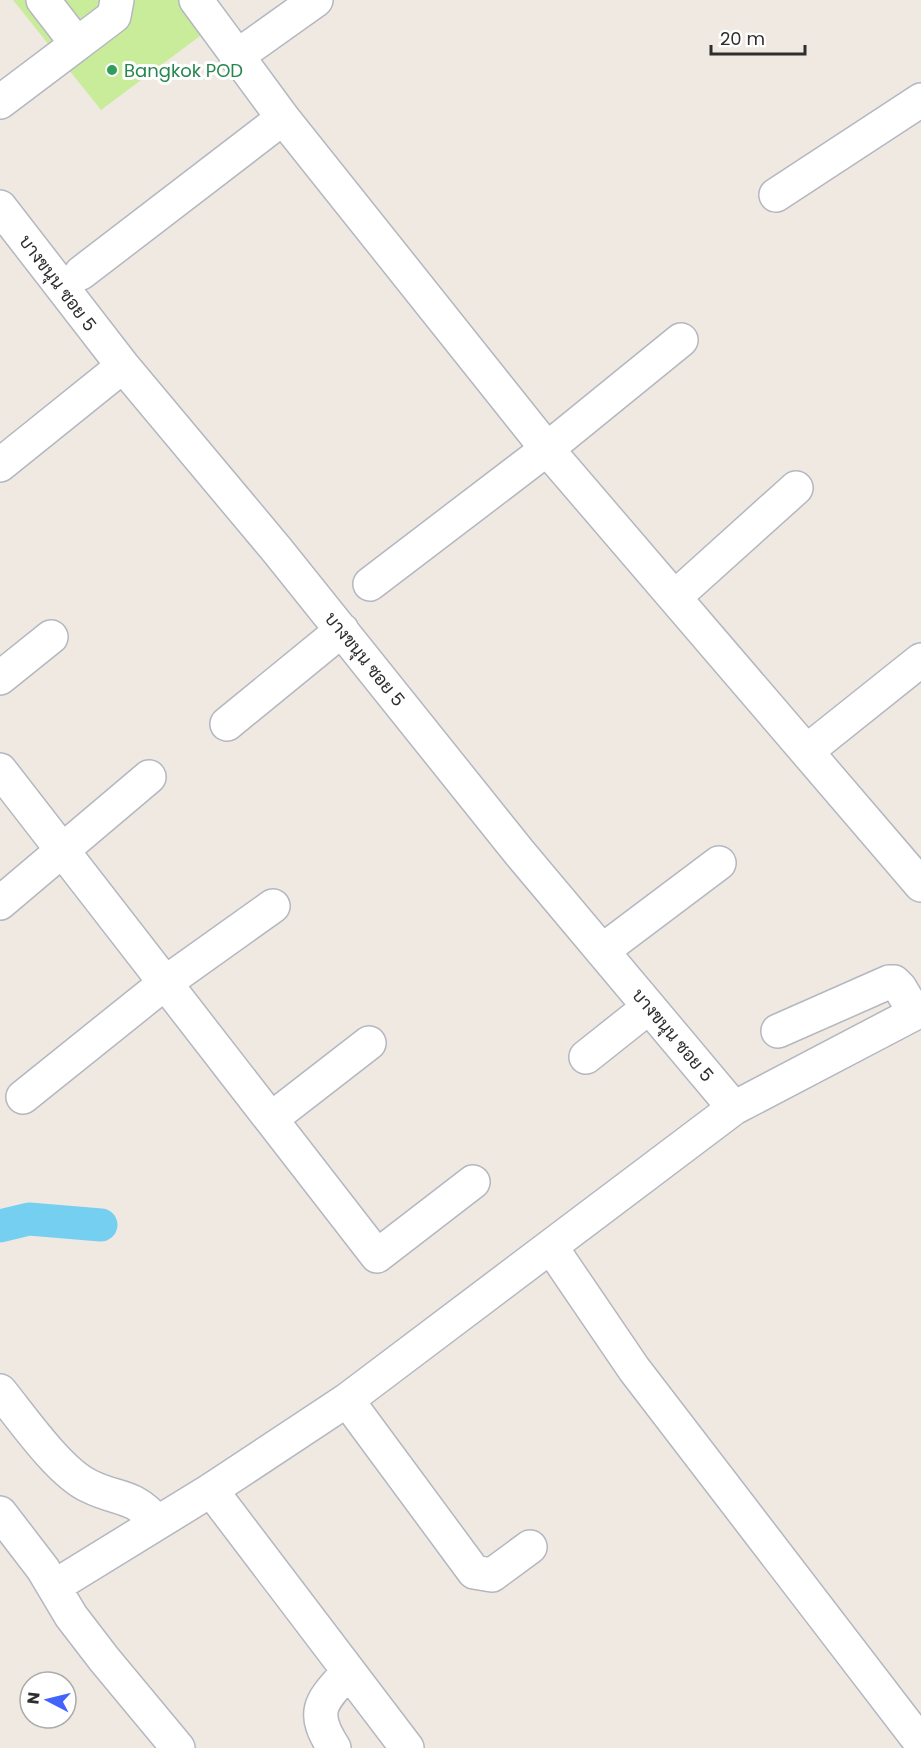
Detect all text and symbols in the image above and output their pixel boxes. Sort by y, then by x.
scale bar [711,18,806,56]
text: 20 m [720,26,765,51]
place label: Bangkok POD [124,58,243,83]
marker: Bangkok POD [105,63,119,77]
street label: บางขนุน ซอย 5 [13,230,103,336]
street label: บางขนุน ซอย 5 [319,606,411,712]
street label: บางขนุน ซอย 5 [626,983,720,1087]
north arrow [18,1670,78,1730]
text: N [21,1691,46,1706]

